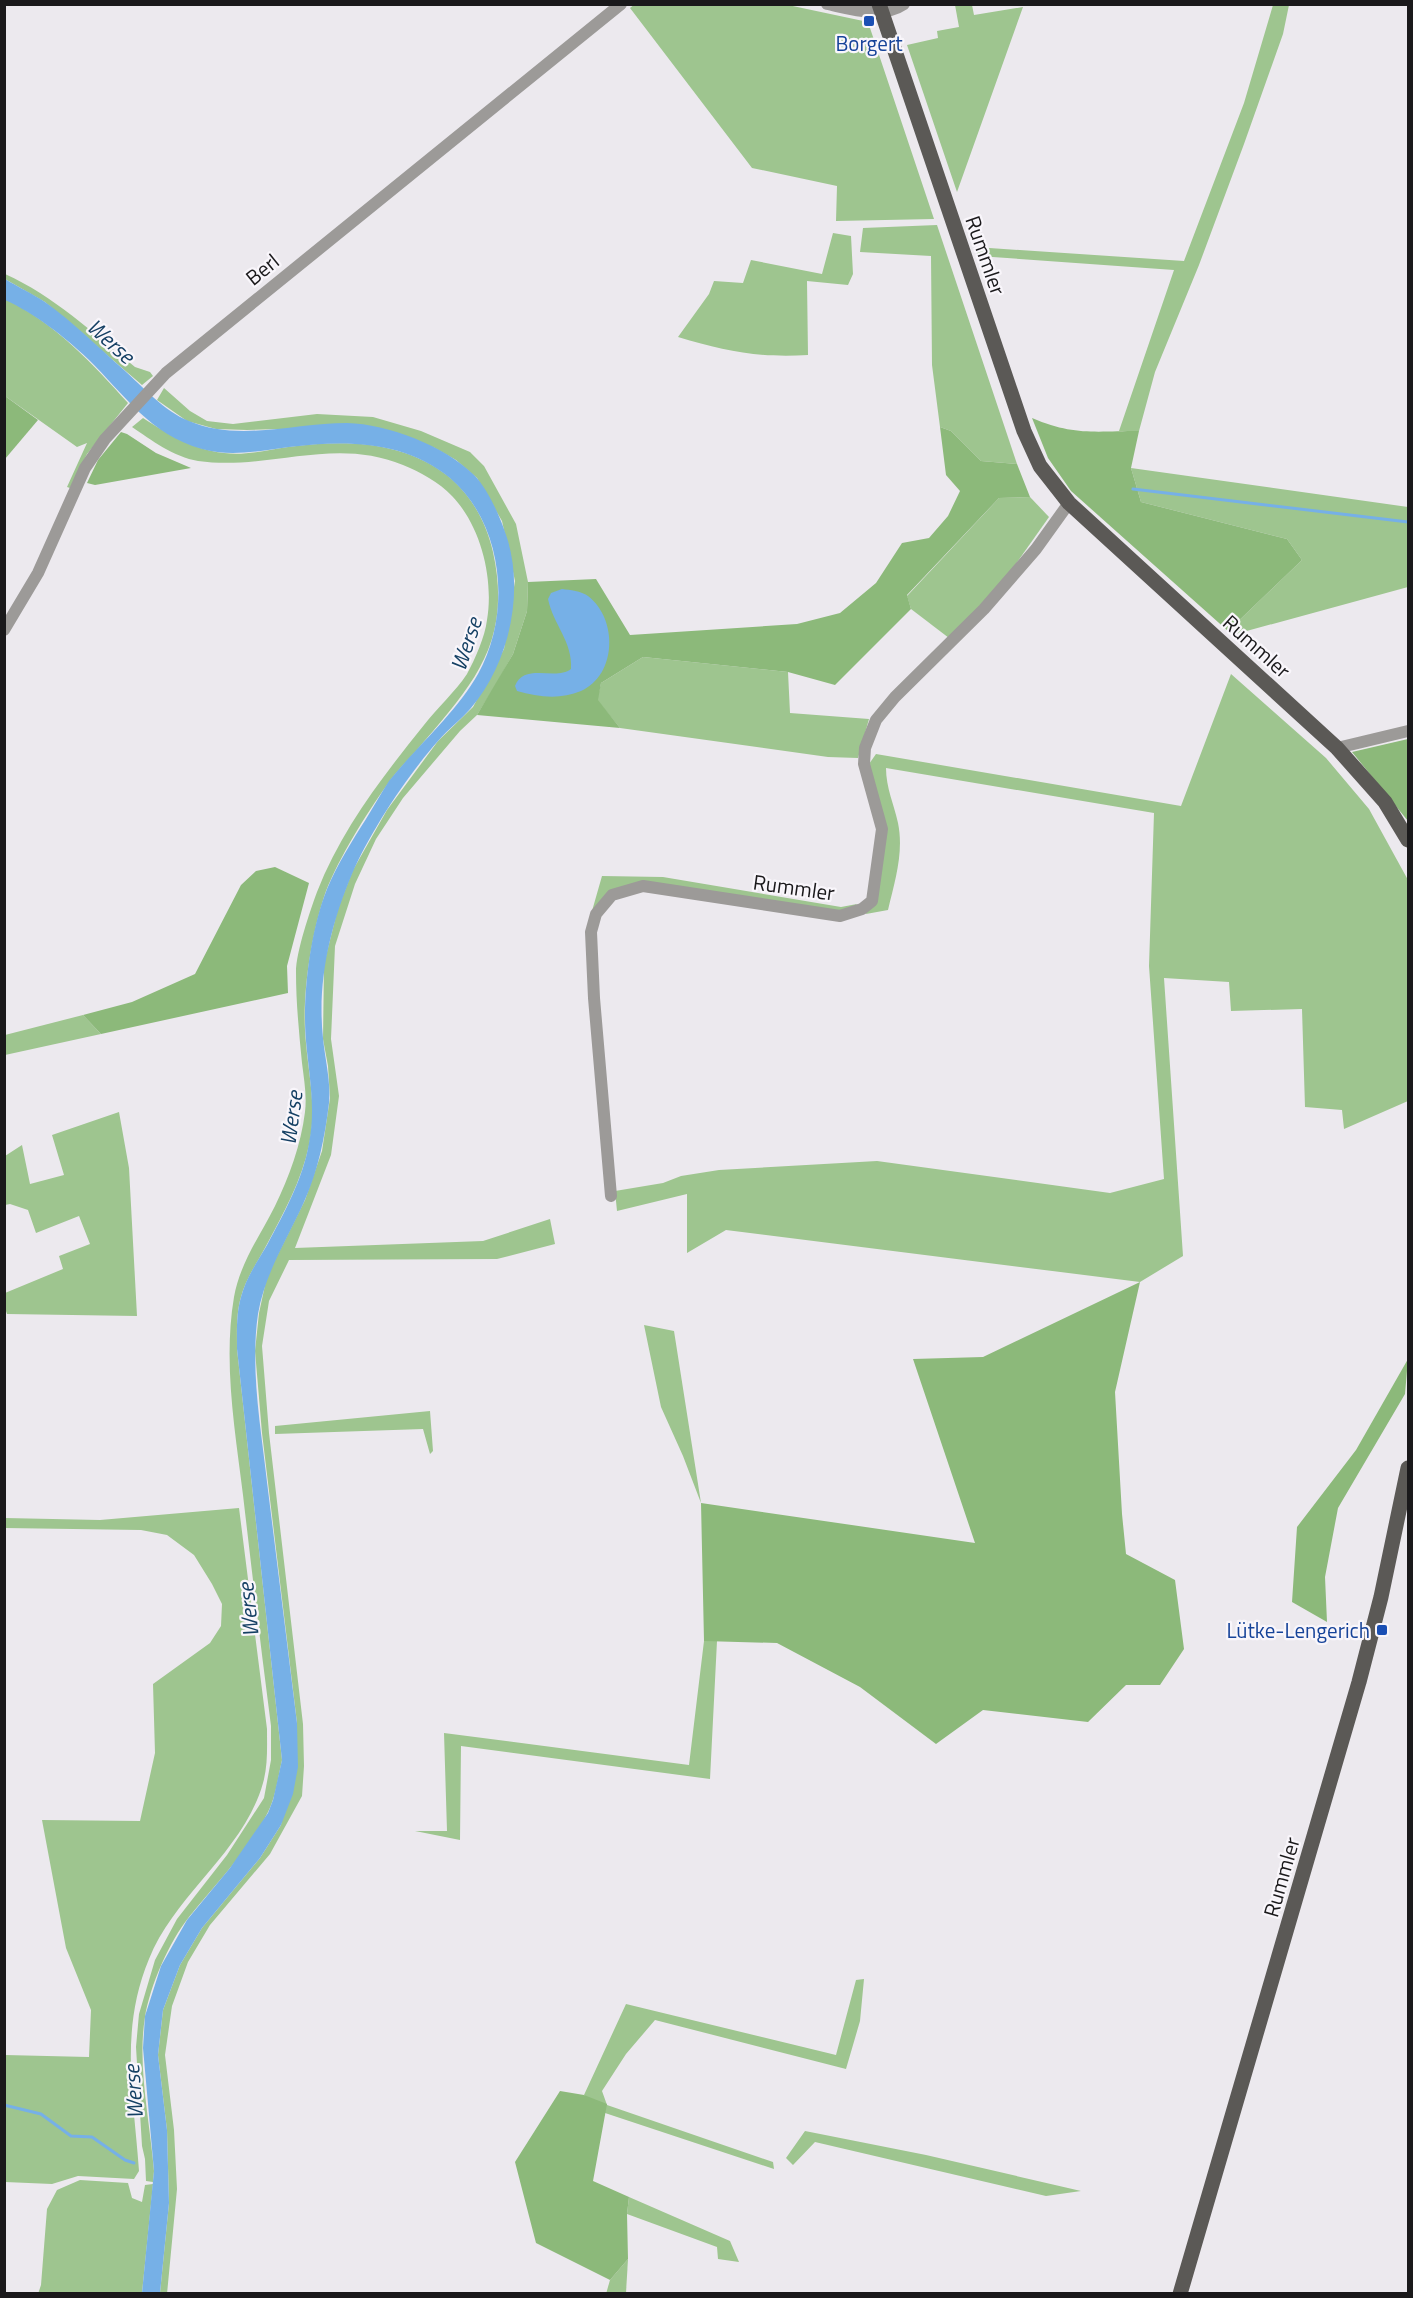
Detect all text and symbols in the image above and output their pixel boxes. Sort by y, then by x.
marker: Borgert [862,14,876,28]
place label: Borgert [835,27,903,59]
street label: Rummler [958,211,1014,299]
street label: Berl [238,245,286,293]
water label: Werse [79,310,144,373]
street label: Rummler [1216,607,1298,685]
water label: Werse [441,611,492,675]
street label: Rummler [751,865,837,909]
water label: Werse [270,1087,312,1147]
water label: Werse [228,1579,268,1639]
place label: Lütke-Lengerich [1226,1614,1370,1646]
marker: Lütke-Lengerich [1375,1623,1389,1637]
street label: Rummler [1254,1833,1308,1921]
water label: Werse [114,2062,152,2120]

